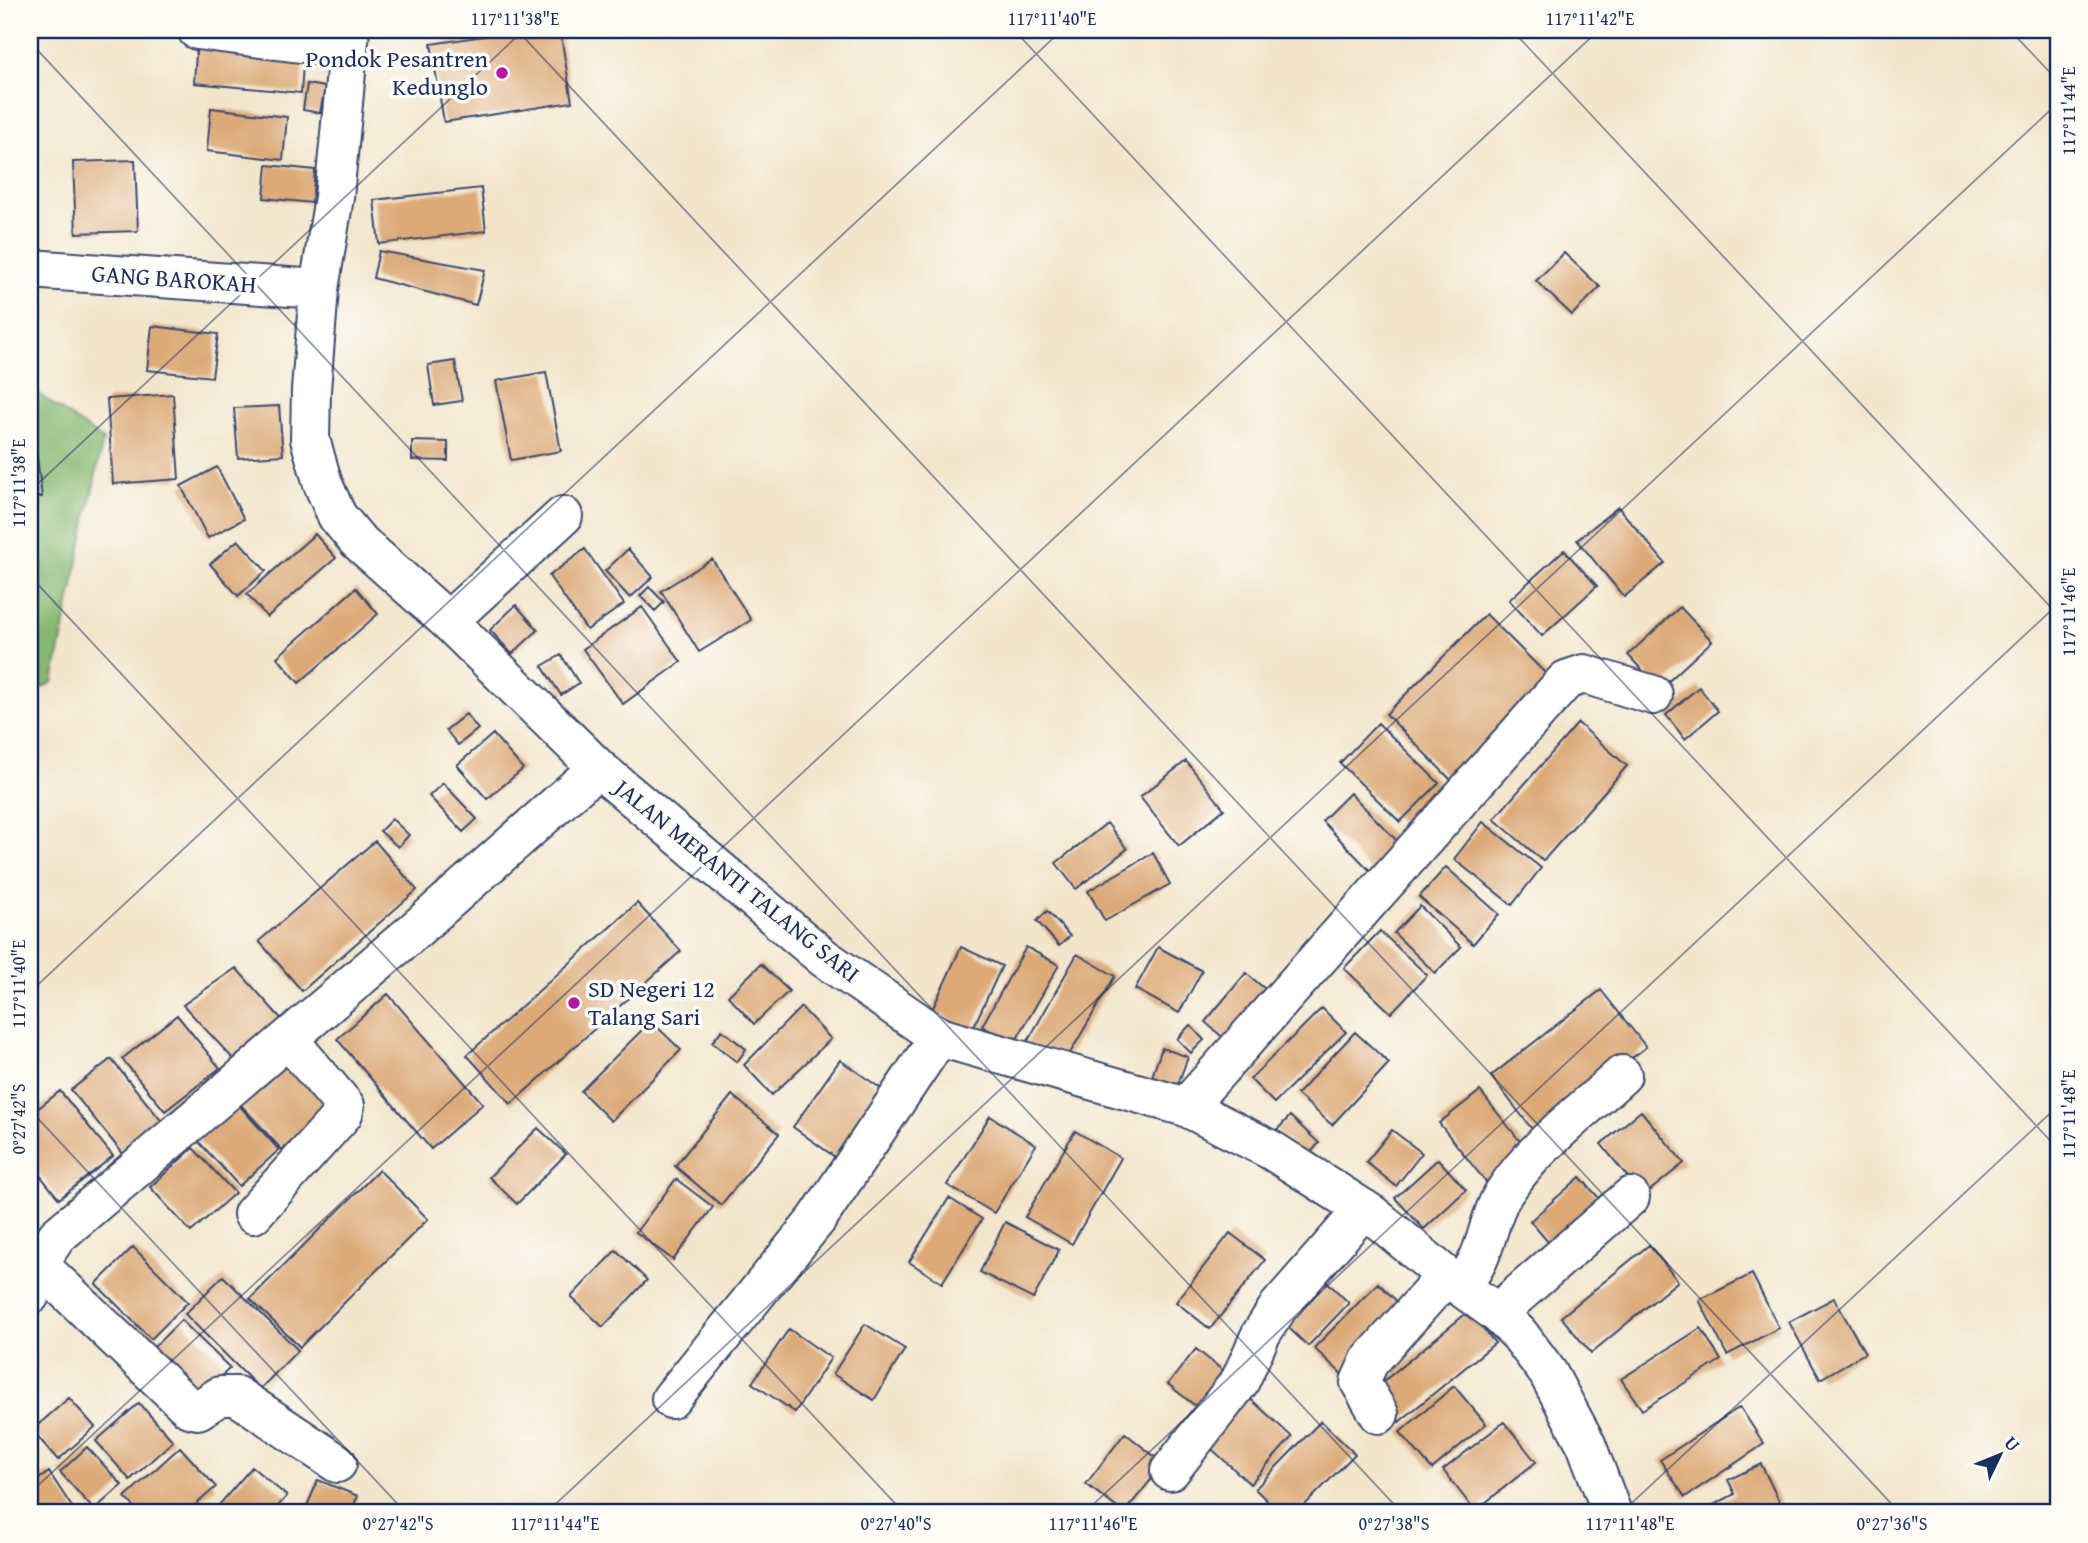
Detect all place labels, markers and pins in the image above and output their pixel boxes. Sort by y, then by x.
place label: Pondok Pesantren Kedunglo [306,41,489,104]
marker: Pondok Pesantren Kedunglo [494,65,510,81]
place label: SD Negeri 12 Talang Sari [588,971,715,1034]
marker: SD Negeri 12 Talang Sari [566,995,582,1011]

